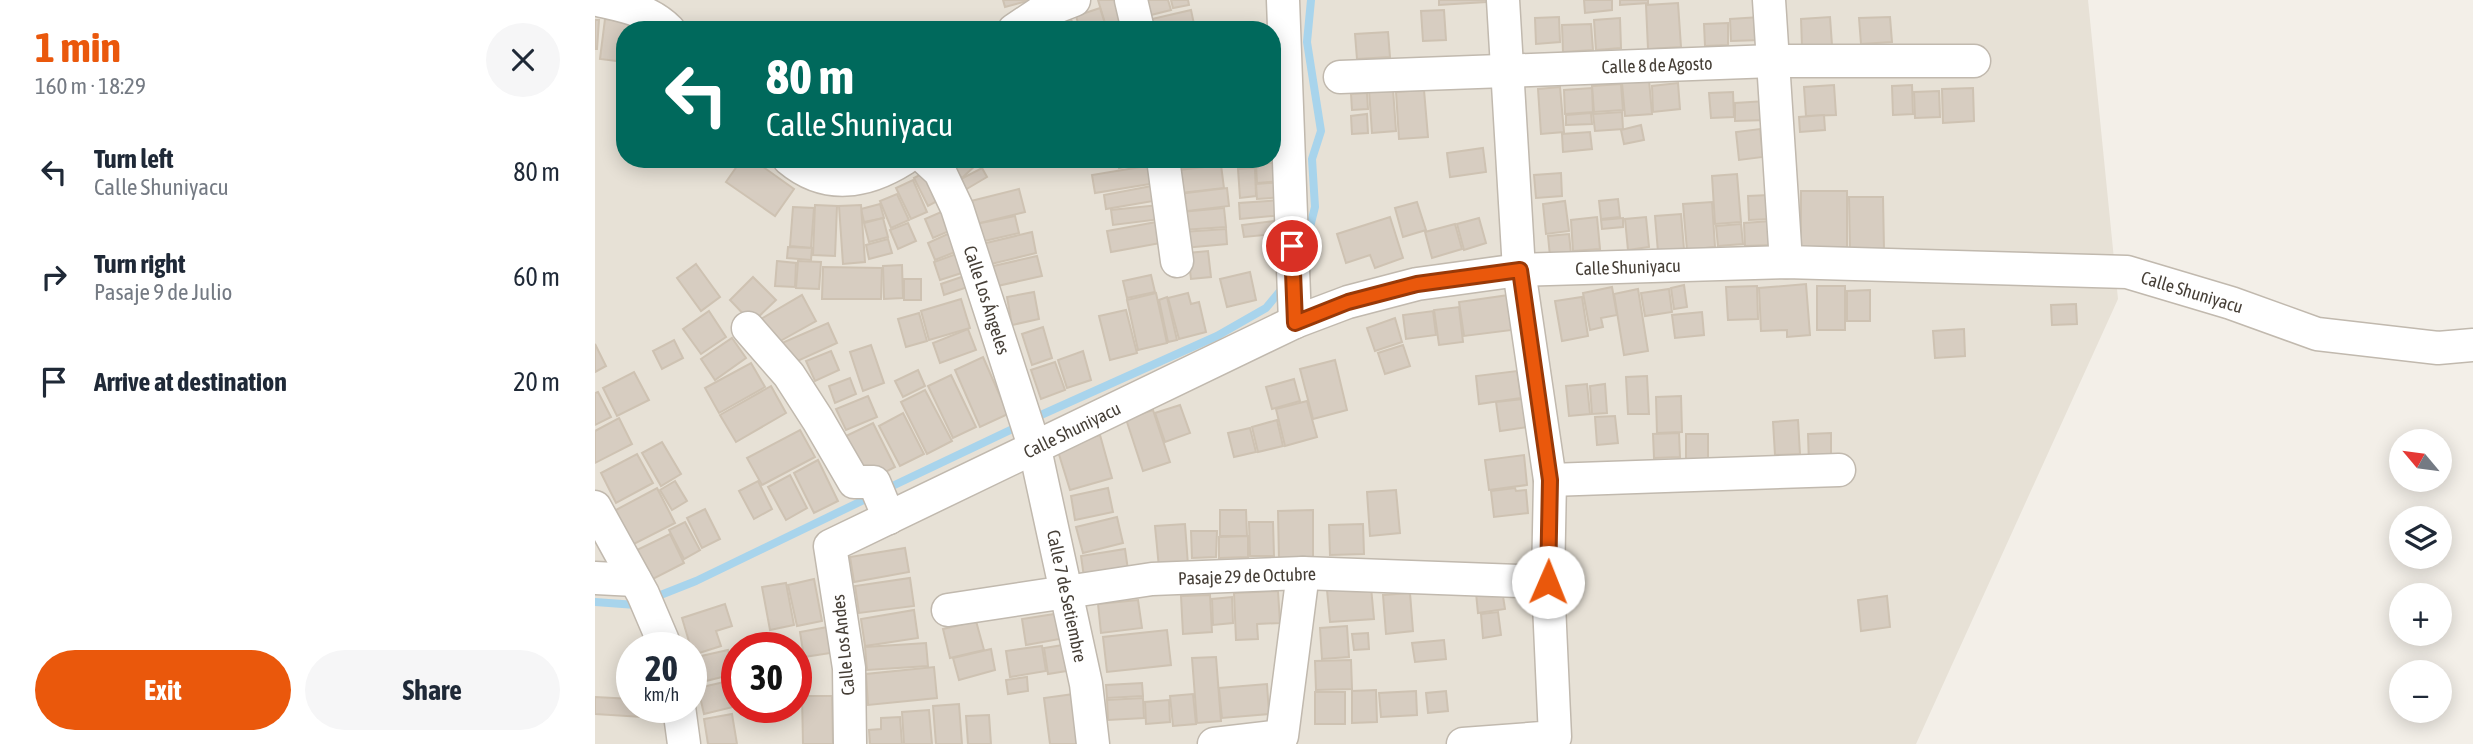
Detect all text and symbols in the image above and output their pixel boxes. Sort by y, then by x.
text: 1 min [35,23,121,71]
button: close [486,23,560,97]
text: 80 m [766,48,854,104]
icon: left [651,49,742,140]
street label: Calle 8 de Agosto [1601,53,1713,77]
text: 160 m · 18:29 [35,73,146,99]
text: Calle Shuniyacu [766,106,953,143]
text: Turn left [94,144,174,174]
icon: left [35,153,73,191]
text: 80 m [513,157,560,187]
text: Calle Shuniyacu [94,174,229,200]
pin [1262,216,1322,276]
icon: arrive [1273,227,1311,265]
street label: Calle Los Ángeles [960,243,1014,357]
text: Turn right [94,249,185,279]
street label: Calle Shuniyacu [1575,255,1681,279]
icon: right [35,258,73,296]
text: 60 m [513,262,560,292]
street label: Calle Shuniyacu [2139,267,2245,317]
text: Pasaje 9 de Julio [94,279,232,305]
icon: arrive [35,363,73,401]
text: Arrive at destination [94,367,287,397]
text: 20 m [513,367,560,397]
street label: Calle Shuniyacu [1020,397,1124,463]
north arrow [2389,429,2452,492]
map controls [2389,429,2452,723]
button: layers [2389,506,2452,569]
street label: Calle 7 de Setiembre [1043,528,1091,664]
position arrow [1511,545,1585,619]
street label: Pasaje 29 de Octubre [1178,563,1316,589]
button: + [2389,583,2452,646]
street label: Calle Los Andes [827,594,859,696]
speed limit sign: 30 [721,632,812,723]
text: 20 [645,648,678,688]
button: Exit [35,650,291,730]
button: Share [305,650,560,730]
button: − [2389,660,2452,723]
text: km/h [644,684,679,705]

